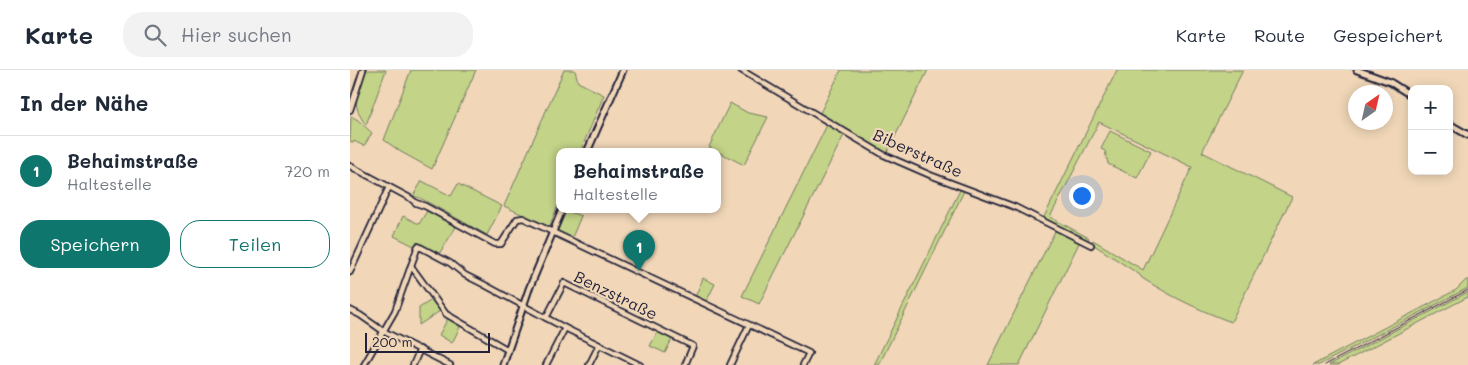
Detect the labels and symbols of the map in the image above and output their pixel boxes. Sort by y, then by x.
north arrow [1348,85,1393,130]
street label: Biberstraße [870,123,966,182]
your location [1069,183,1095,209]
pin: 1 [623,230,655,271]
street label: Benzstraße [571,265,661,324]
scale bar [365,330,490,353]

